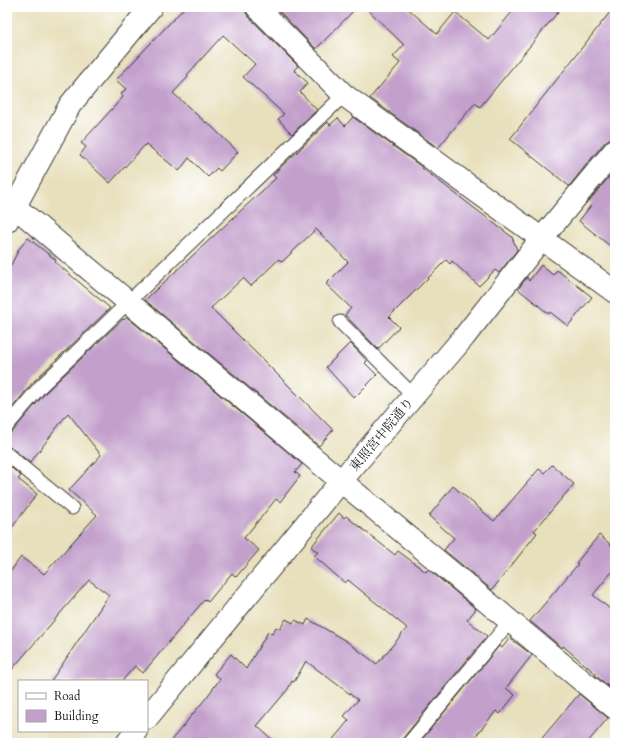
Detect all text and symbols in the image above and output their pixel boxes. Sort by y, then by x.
street label: 東照宮中院通り [346,394,418,475]
legend [18,680,148,732]
text: Road [54,688,81,704]
text: Building [54,708,99,724]

